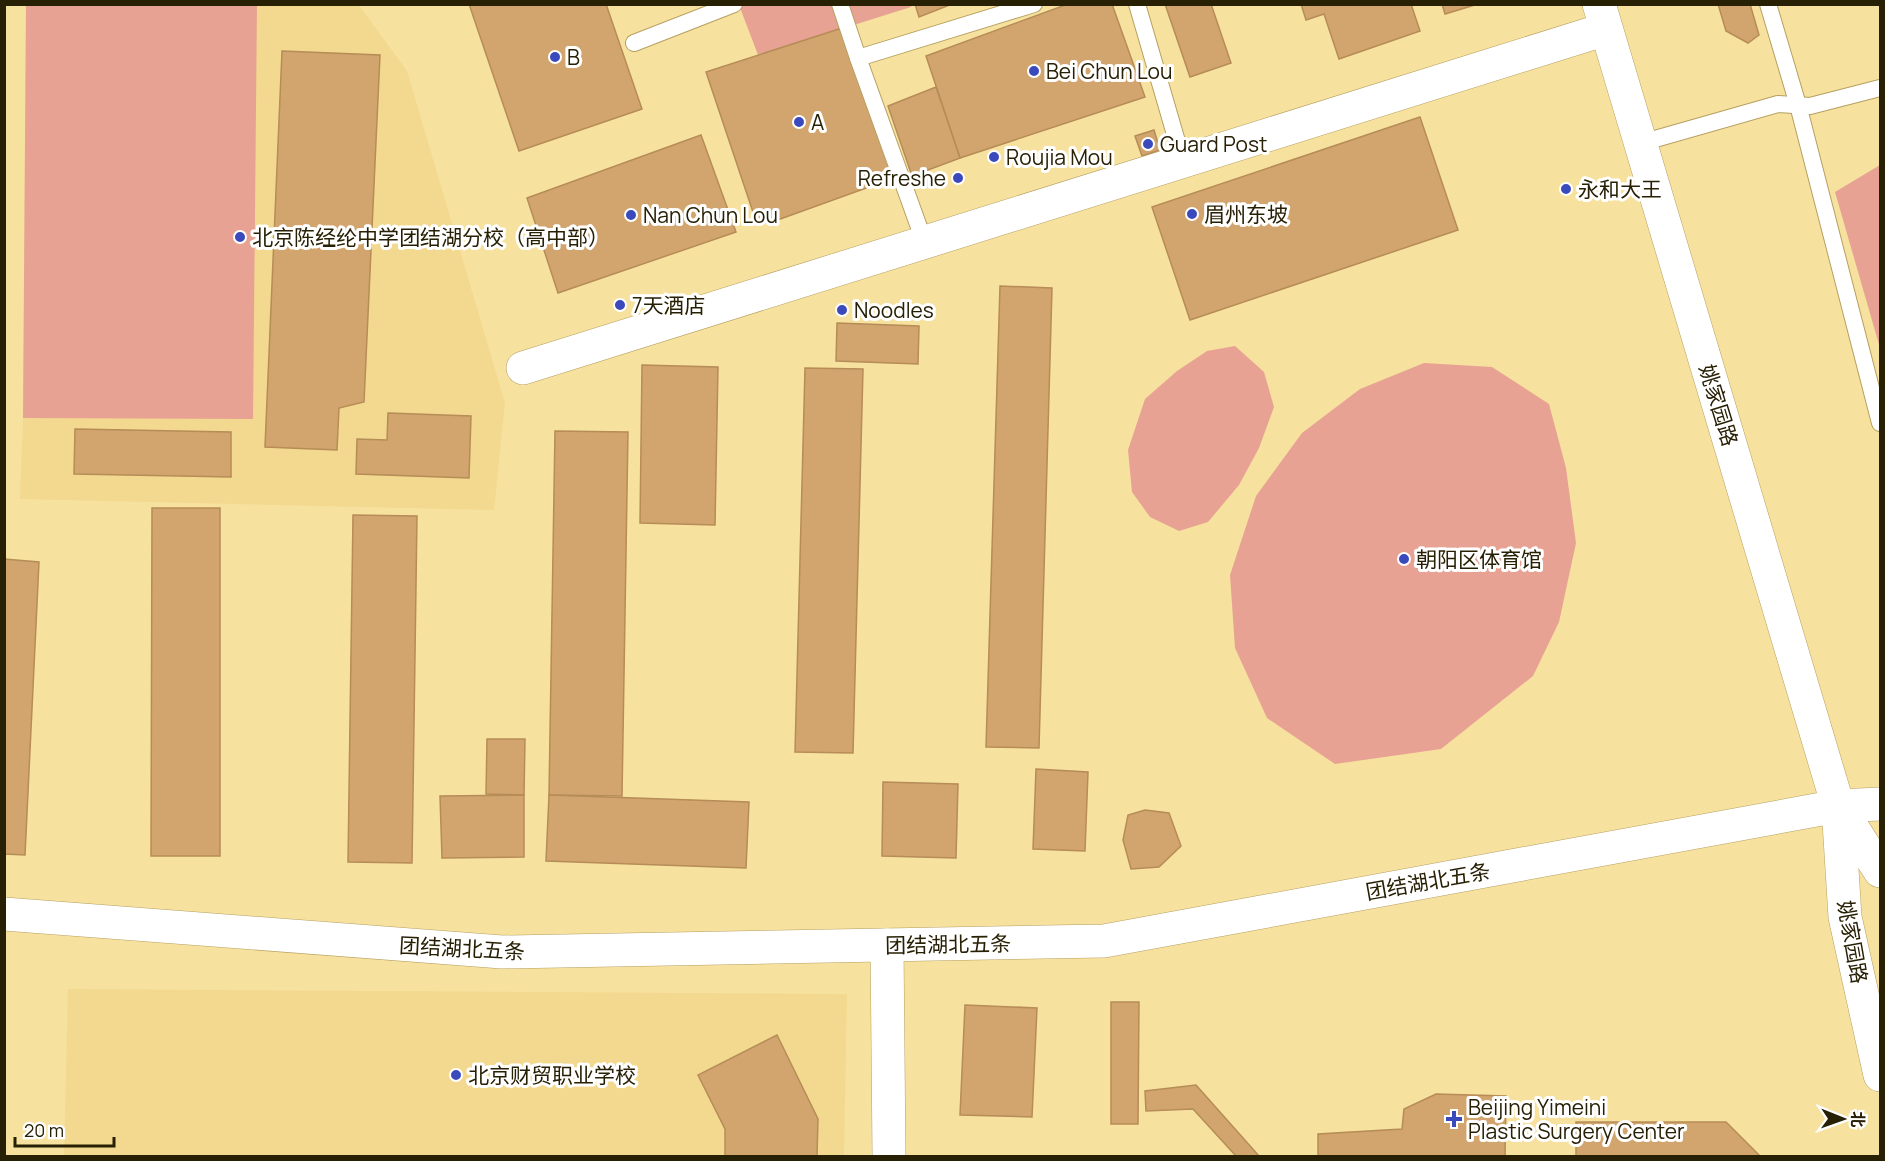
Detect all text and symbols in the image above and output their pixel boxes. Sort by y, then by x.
place label: B [567,43,580,71]
marker: B [548,50,562,64]
place label: Bei Chun Lou [1046,57,1173,85]
marker: Bei Chun Lou [1027,64,1041,78]
place label: A [811,108,824,136]
marker: A [792,115,806,129]
place label: Guard Post [1160,130,1267,158]
marker: Guard Post [1141,137,1155,151]
place label: Roujia Mou [1006,143,1113,171]
marker: Roujia Mou [987,150,1001,164]
place label: Refreshe [858,164,946,192]
marker: Refreshe [951,171,965,185]
place label: 永和大王 [1578,175,1662,203]
marker: 永和大王 [1559,182,1573,196]
place label: 眉州东坡 [1204,200,1288,228]
place label: Nan Chun Lou [643,201,778,229]
marker: 眉州东坡 [1185,207,1199,221]
marker: Nan Chun Lou [624,208,638,222]
place label: 北京陈经纶中学团结湖分校（高中部） [252,223,609,251]
marker: 北京陈经纶中学团结湖分校（高中部） [233,230,247,244]
place label: 7天酒店 [632,291,706,319]
place label: Noodles [854,296,934,324]
marker: 7天酒店 [613,298,627,312]
marker: Noodles [835,303,849,317]
street label: 姚家园路 [1693,361,1745,449]
place label: 朝阳区体育馆 [1416,545,1542,573]
marker: 朝阳区体育馆 [1397,552,1411,566]
street label: 团结湖北五条 [1364,856,1492,906]
street label: 姚家园路 [1832,898,1874,986]
street label: 团结湖北五条 [885,929,1011,959]
street label: 团结湖北五条 [398,931,526,965]
place label: 北京财贸职业学校 [468,1061,636,1089]
marker: 北京财贸职业学校 [449,1068,463,1082]
north arrow [1813,1089,1873,1149]
place label: Beijing Yimeini Plastic Surgery Center [1468,1093,1685,1145]
scale bar [15,1110,114,1148]
marker: Beijing Yimeini Plastic Surgery Center [1445,1110,1463,1128]
text: 北 [1847,1111,1869,1127]
text: 20 m [24,1118,64,1142]

